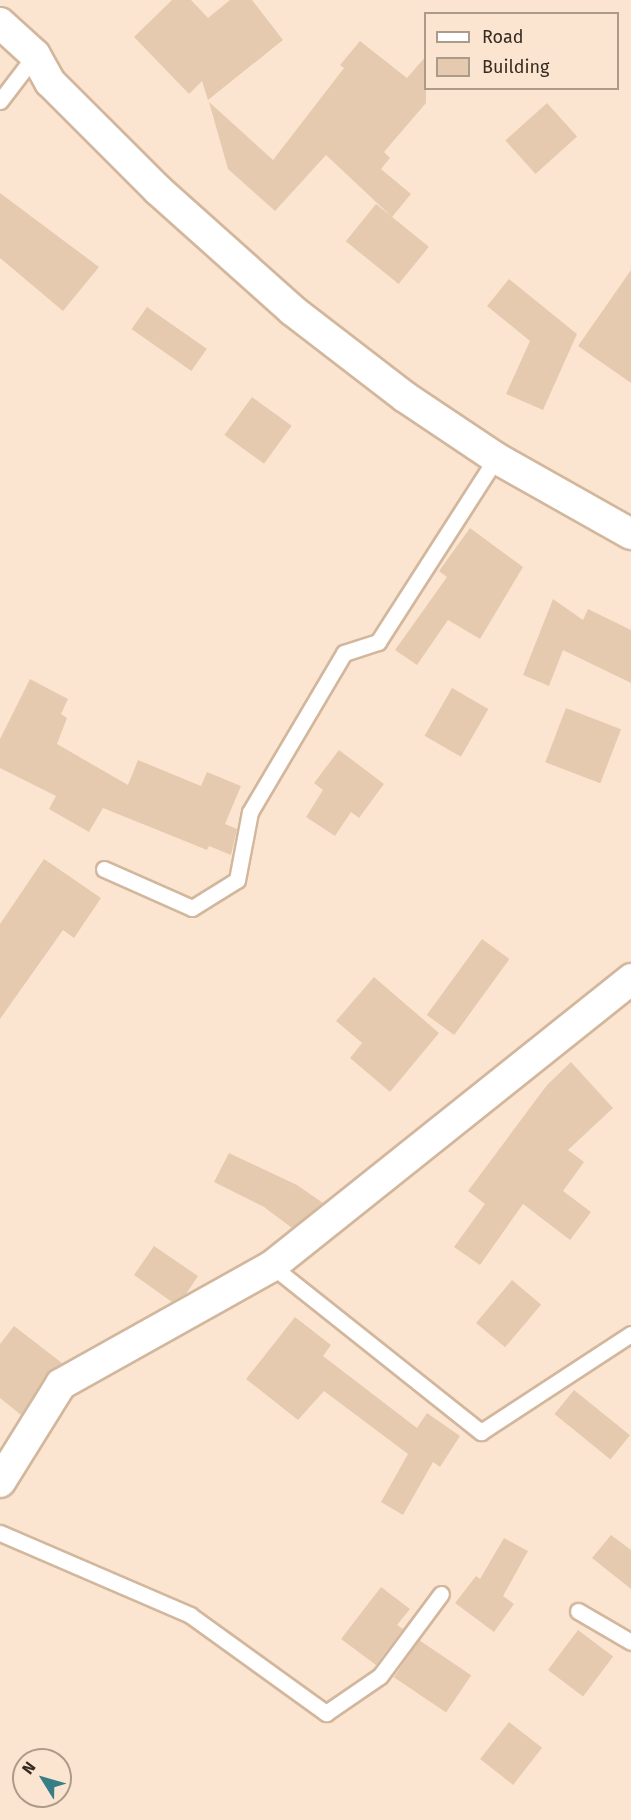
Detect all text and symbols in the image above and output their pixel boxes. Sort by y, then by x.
legend [424,12,619,90]
text: Road [482,26,524,48]
text: Building [482,56,549,78]
north arrow [12,1748,72,1808]
text: N [18,1758,40,1778]

